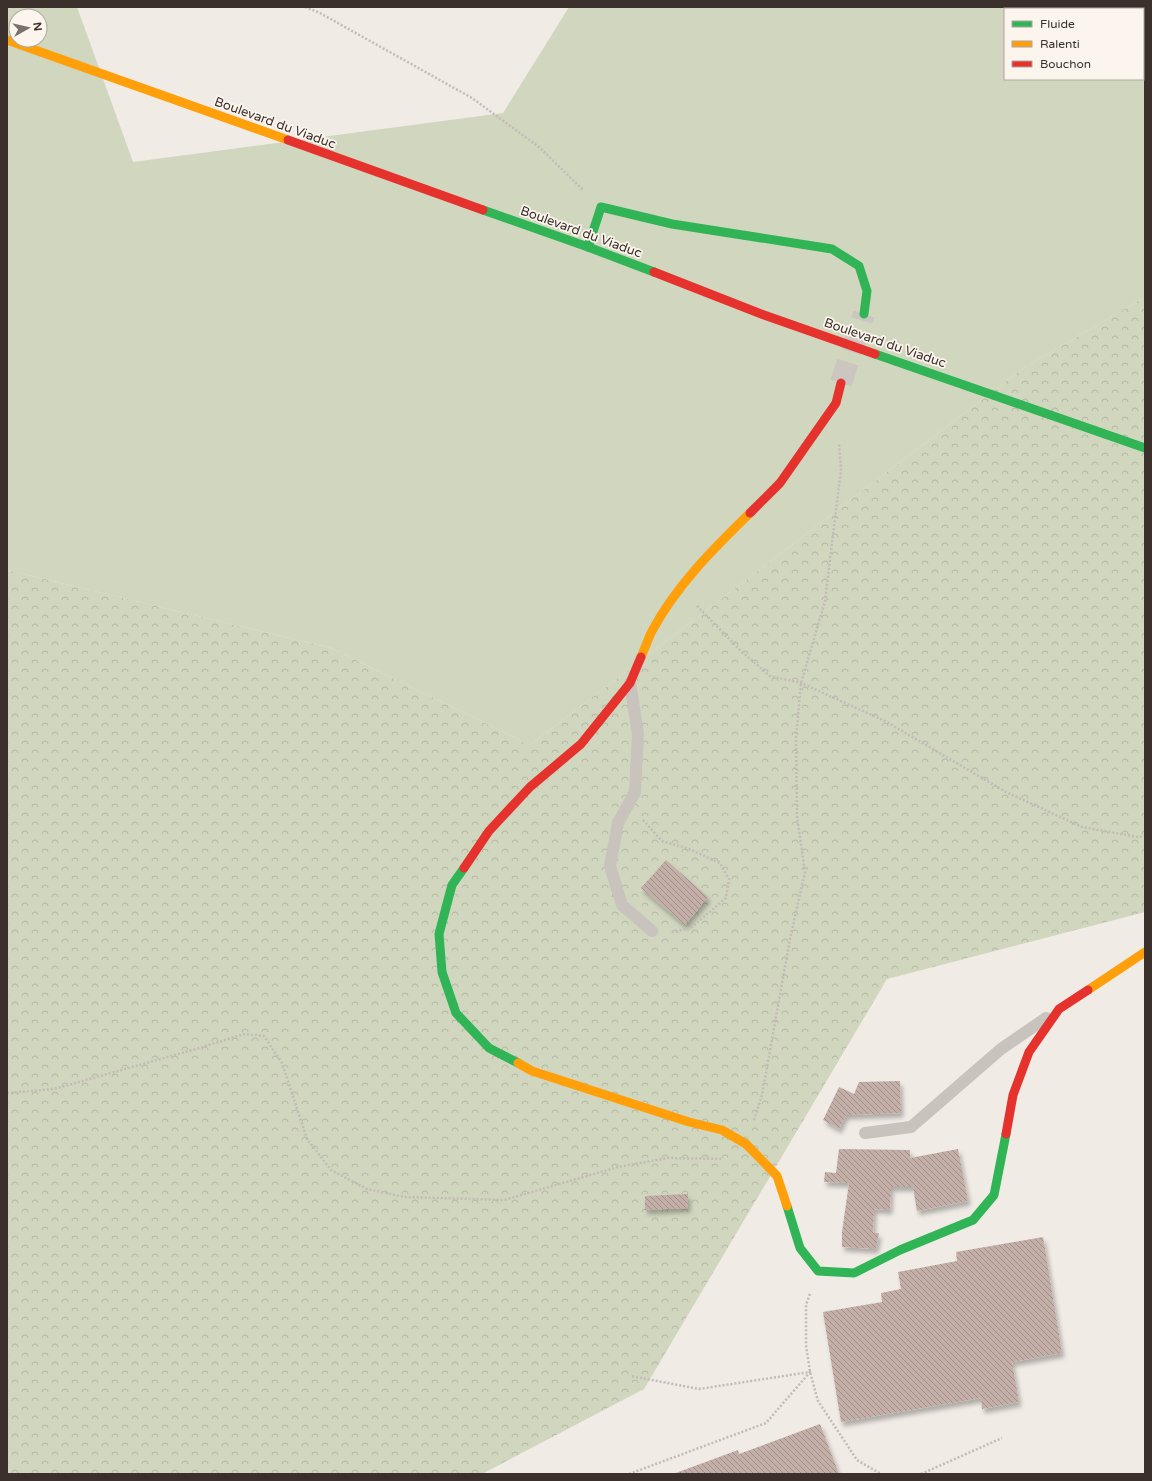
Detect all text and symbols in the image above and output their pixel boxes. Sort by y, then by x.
north arrow [8,8,48,48]
legend [1004,8,1144,80]
text: Fluide [1040,17,1075,31]
text: N [30,21,44,32]
text: Ralenti [1040,37,1080,51]
text: Bouchon [1040,57,1091,71]
street label: Boulevard du Viaduc [212,94,338,152]
street label: Boulevard du Viaduc [518,203,644,261]
street label: Boulevard du Viaduc [822,315,948,371]

